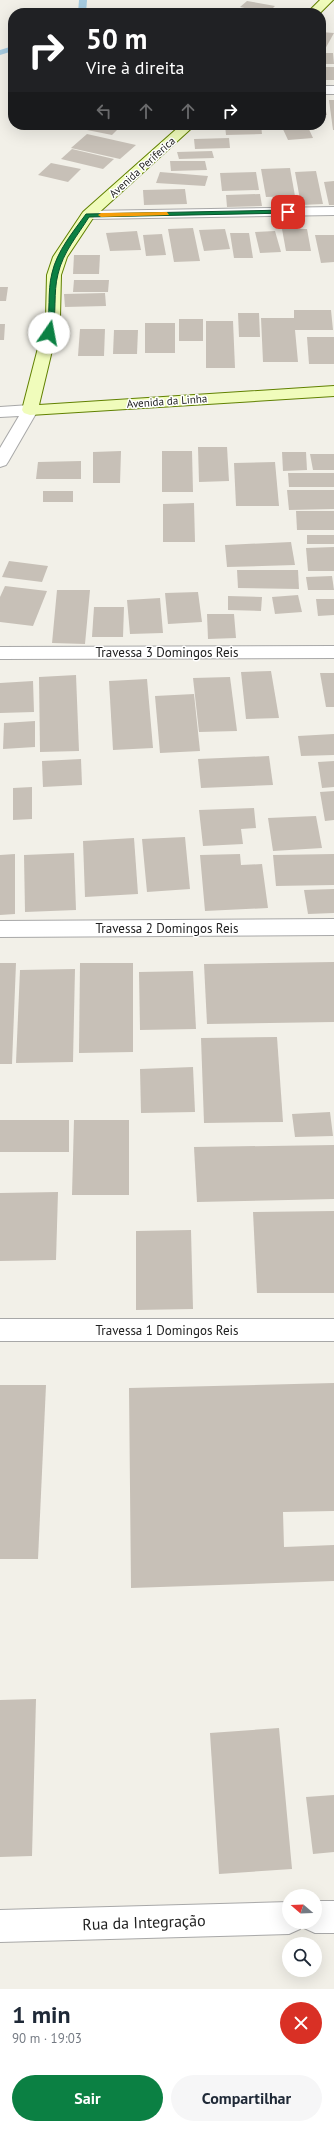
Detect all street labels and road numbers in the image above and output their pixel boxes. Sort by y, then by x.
street label: Avenida Periferica [106,134,178,200]
street label: Avenida da Linha [126,391,208,411]
street label: Travessa 3 Domingos Reis [95,644,239,661]
street label: Travessa 2 Domingos Reis [95,920,239,937]
street label: Travessa 1 Domingos Reis [95,1322,239,1339]
street label: Rua da Integração [82,1910,206,1934]

